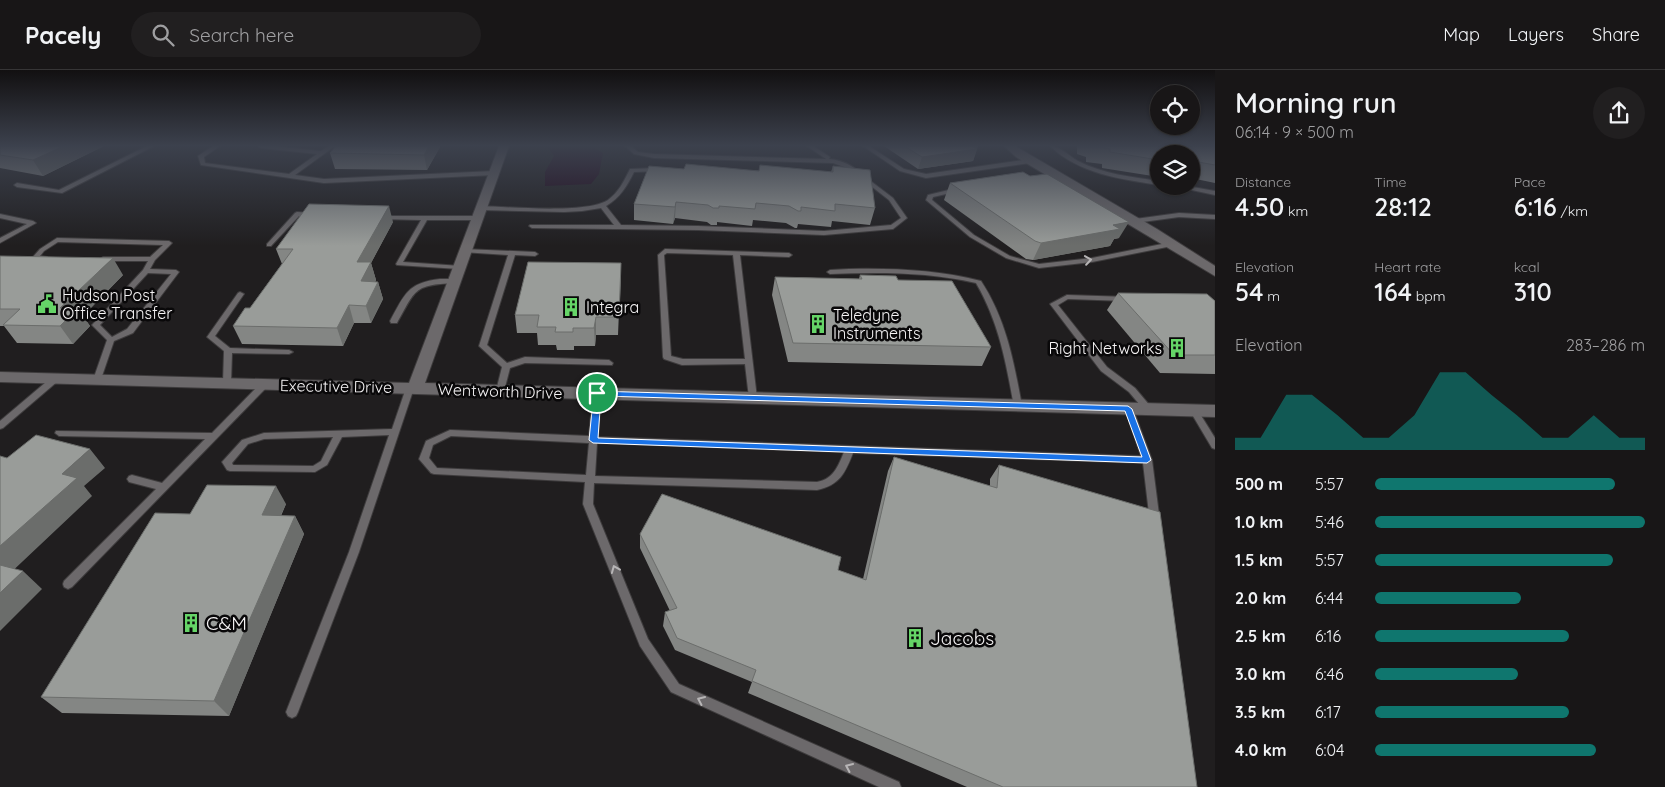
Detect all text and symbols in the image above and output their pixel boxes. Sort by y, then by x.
search box [131,12,481,57]
text: Pacely [25,20,101,50]
icon: search [149,21,177,49]
text: Search here [189,23,294,47]
text: Map [1443,23,1480,46]
text: Layers [1508,23,1564,46]
text: Share [1592,23,1640,46]
map controls [1150,85,1200,195]
button: locate [1150,85,1200,135]
text: Morning run [1235,85,1396,120]
button: share [1593,87,1645,139]
text: 06:14 · 9 × 500 m [1235,122,1354,142]
button: layers [1150,145,1200,195]
text: Distance [1235,173,1291,191]
text: Time [1374,173,1406,191]
text: Pace [1514,173,1546,191]
text: 4.50 [1235,191,1284,222]
text: 28:12 [1374,191,1432,222]
text: 6:16 [1514,191,1557,222]
text: km [1284,202,1308,220]
text: /km [1557,202,1588,220]
one-way arrow [1084,255,1092,266]
text: Elevation [1235,258,1294,276]
text: Heart rate [1374,258,1441,276]
text: kcal [1514,258,1540,276]
text: 54 [1235,276,1263,307]
text: 164 [1374,276,1412,307]
text: 310 [1514,276,1552,307]
place label: Hudson Post Office Transfer [62,285,172,323]
text: m [1263,287,1280,305]
text: bpm [1412,287,1446,305]
public building icon: Hudson Post Office Transfer [36,293,58,315]
building icon: Integra [560,296,582,318]
place label: Integra [586,297,639,317]
place label: Teledyne Instruments [833,305,921,343]
building icon: Teledyne Instruments [807,313,829,335]
text: Elevation [1235,335,1302,355]
text: 283–286 m [1566,335,1645,355]
building icon: Right Networks [1166,337,1188,359]
place label: Right Networks [1048,338,1162,358]
pin [576,372,618,414]
street label: Executive Drive [280,375,392,397]
street label: Wentworth Drive [437,379,563,403]
icon: arrive [583,379,611,407]
text: 500 m [1235,474,1283,494]
text: 5:57 [1315,474,1344,494]
text: 1.0 km [1235,512,1283,532]
text: 5:46 [1315,512,1344,532]
text: 1.5 km [1235,550,1283,570]
text: 5:57 [1315,550,1344,570]
one-way arrow [611,566,621,574]
text: 2.0 km [1235,588,1286,608]
text: 6:44 [1315,588,1343,608]
place label: C&M [206,611,247,635]
building icon: C&M [180,612,202,634]
place label: Jacobs [930,626,994,650]
text: 2.5 km [1235,626,1286,646]
text: 6:16 [1315,626,1341,646]
building icon: Jacobs [904,627,926,649]
text: 3.0 km [1235,664,1286,684]
text: 6:46 [1315,664,1344,684]
one-way arrow [697,696,706,707]
text: 3.5 km [1235,702,1285,722]
text: 6:17 [1315,702,1341,722]
text: 4.0 km [1235,740,1287,760]
text: 6:04 [1315,740,1345,760]
one-way arrow [845,763,854,773]

